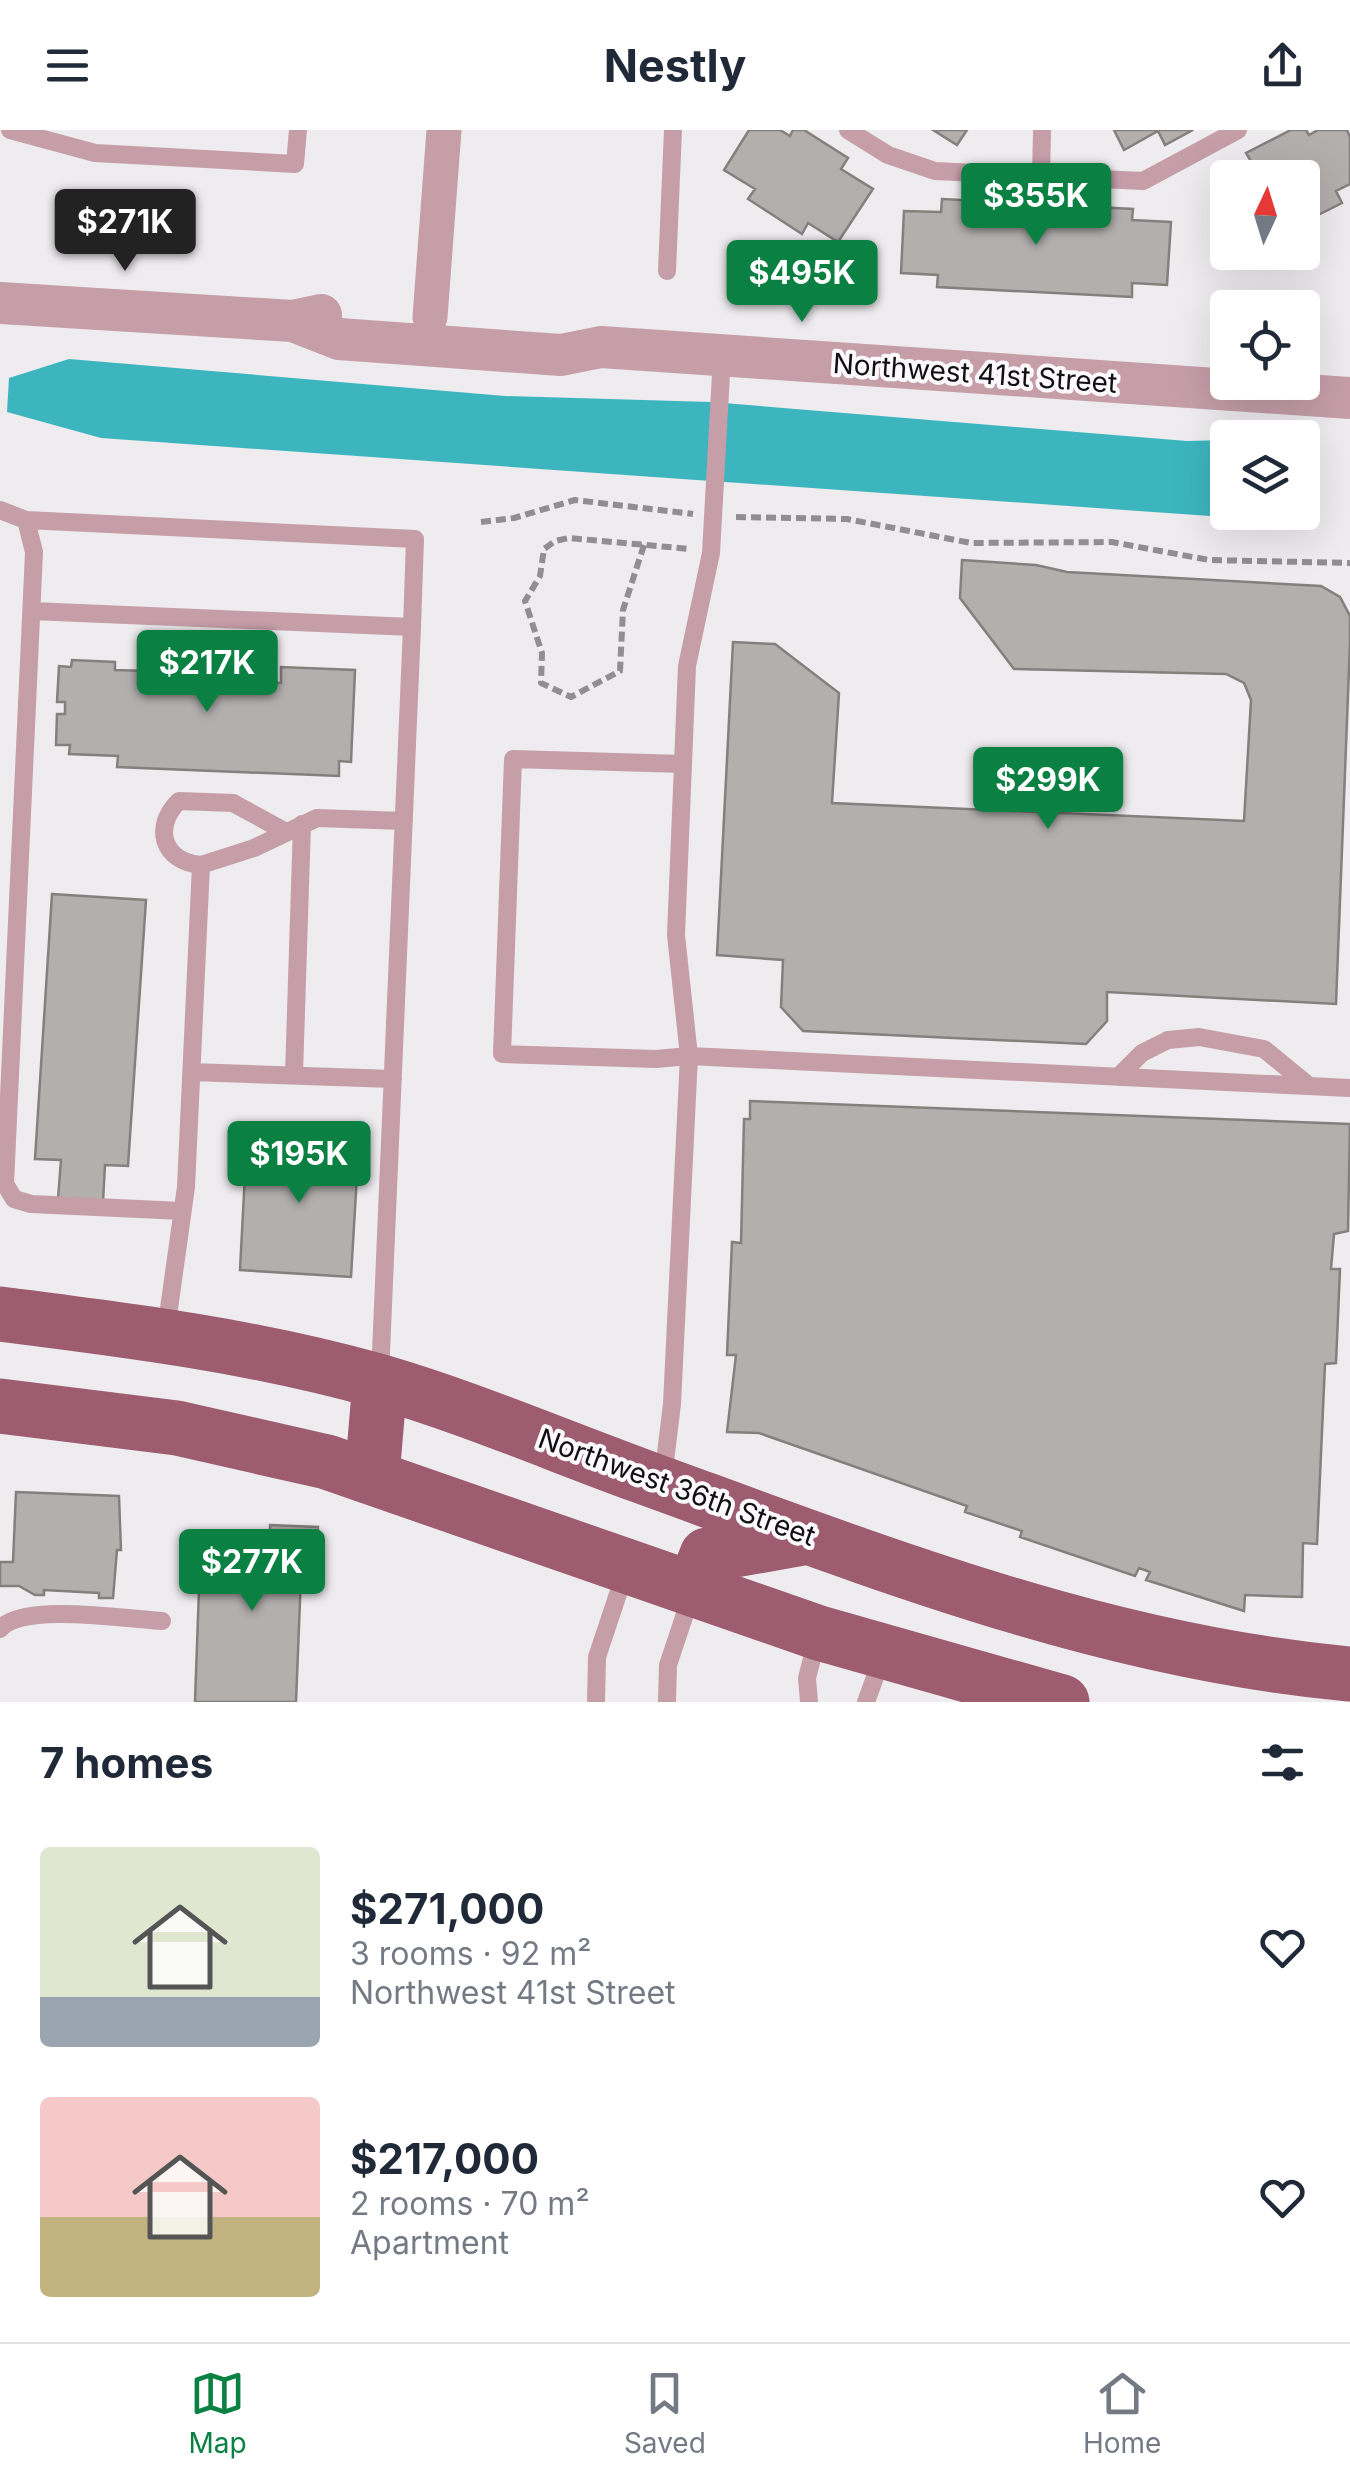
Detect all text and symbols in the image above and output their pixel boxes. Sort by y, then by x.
icon: menu [40,38,95,93]
text: Nestly [604,38,746,93]
icon: share [1255,38,1310,93]
north arrow [1210,160,1320,270]
map controls [1210,160,1320,530]
pin: $355K [966,163,1106,248]
text: $355K [983,176,1089,215]
pin: $271K [55,189,195,274]
text: $271K [77,202,173,241]
pin: $495K [732,240,872,325]
text: $495K [749,253,855,292]
button: locate [1210,290,1320,400]
street label: Northwest 41st Street [832,346,1118,400]
button: layers [1210,420,1320,530]
pin: $217K [137,630,277,715]
text: $217K [159,643,255,682]
pin: $299K [978,747,1118,832]
text: $299K [995,760,1101,799]
pin: $195K [229,1121,369,1206]
text: $195K [250,1134,349,1173]
street label: Northwest 36th Street [534,1421,820,1553]
pin: $277K [182,1529,322,1614]
text: $277K [201,1542,303,1581]
icon: filters [1255,1735,1310,1790]
text: 7 homes [40,1737,213,1788]
text: $271,000 [350,1883,544,1934]
icon: home [120,1887,240,2007]
icon: heart [1255,1920,1310,1975]
text: 3 rooms · 92 m² [350,1934,591,1973]
text: Northwest 41st Street [350,1973,676,2012]
text: $217,000 [350,2133,539,2184]
icon: home [120,2137,240,2257]
icon: heart [1255,2170,1310,2225]
text: 2 rooms · 70 m² [350,2184,590,2223]
text: Apartment [350,2223,509,2262]
tab: Map [189,2366,247,2460]
tab: Saved [624,2366,706,2460]
tab: Home [1083,2366,1161,2460]

